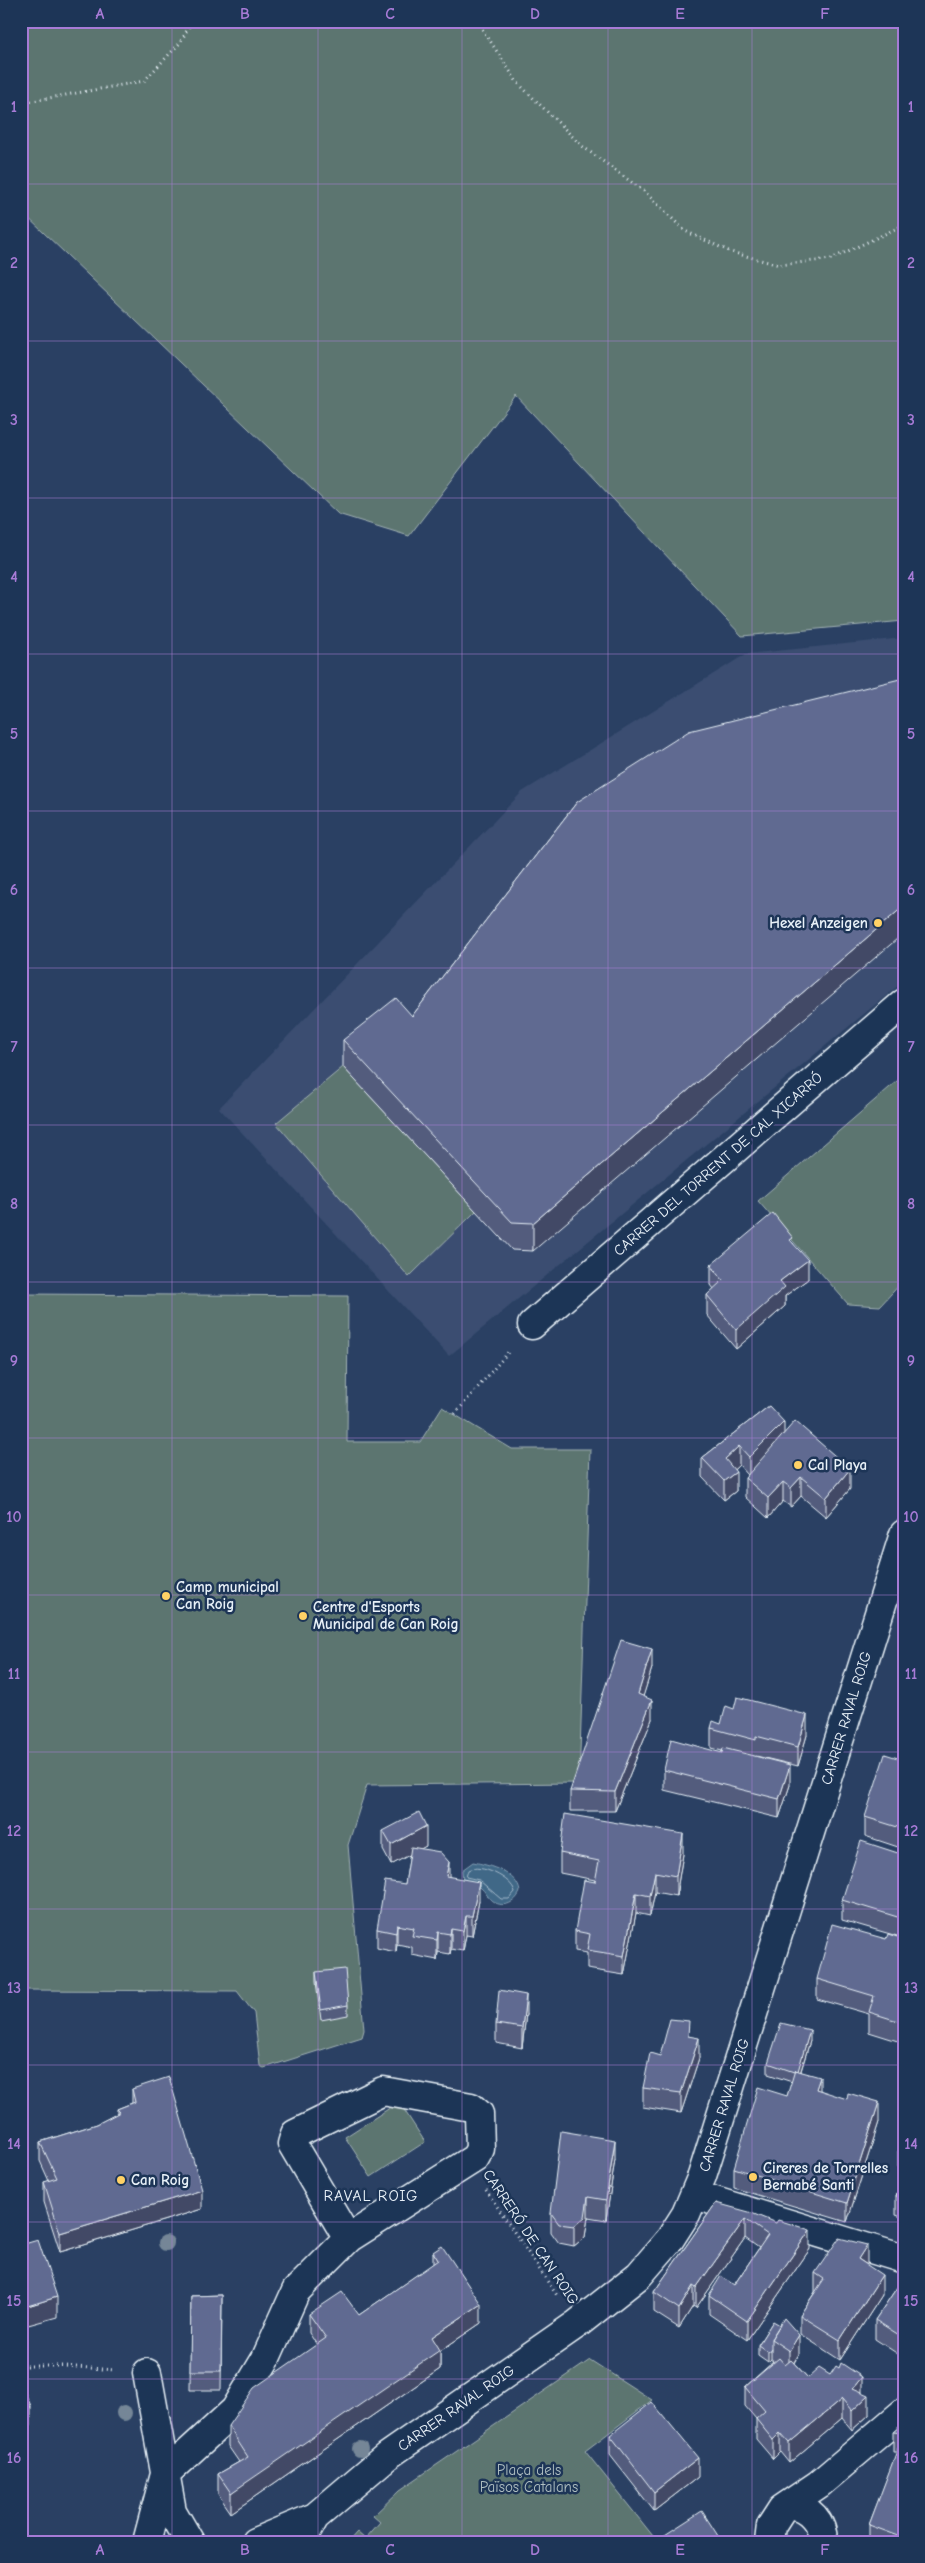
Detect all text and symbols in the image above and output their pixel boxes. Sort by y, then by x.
text: A [96,5,105,23]
text: B [240,5,250,23]
text: C [385,5,395,23]
text: D [530,5,540,23]
text: E [675,5,685,23]
text: F [820,5,830,23]
text: 1 [11,98,17,116]
text: 1 [908,98,914,116]
text: 2 [10,254,18,272]
text: 2 [907,254,915,272]
text: 3 [10,411,18,429]
text: 3 [907,411,915,429]
text: 4 [10,568,18,586]
text: 4 [907,568,915,586]
text: 5 [10,725,18,743]
text: 5 [907,725,915,743]
text: 6 [10,881,18,899]
text: 6 [907,881,915,899]
place label: Hexel Anzeigen [769,914,868,932]
marker: Hexel Anzeigen [872,917,884,929]
text: 7 [10,1038,18,1056]
text: 7 [907,1038,915,1056]
street label: CARRER DEL TORRENT DE CAL XICARRÓ [609,1068,826,1260]
text: 8 [10,1195,18,1213]
text: 8 [907,1195,915,1213]
text: 9 [10,1352,18,1370]
text: 9 [907,1352,915,1370]
place label: Cal Playa [808,1456,867,1474]
marker: Cal Playa [792,1459,804,1471]
text: 10 [6,1508,22,1526]
text: 10 [903,1508,919,1526]
place label: Camp municipal Can Roig [176,1578,279,1613]
marker: Camp municipal Can Roig [160,1590,172,1602]
place label: Centre d'Esports Municipal de Can Roig [313,1598,459,1633]
marker: Centre d'Esports Municipal de Can Roig [297,1610,309,1622]
street label: CARRER RAVAL ROIG [817,1649,875,1787]
text: 11 [8,1665,20,1683]
text: 11 [905,1665,917,1683]
text: 12 [7,1822,21,1840]
text: 12 [904,1822,918,1840]
text: 13 [7,1979,21,1997]
text: 13 [904,1979,918,1997]
street label: CARRER RAVAL ROIG [695,2036,753,2174]
text: 14 [7,2135,21,2153]
text: 14 [904,2135,918,2153]
place label: Cireres de Torrelles Bernabé Santi [763,2159,888,2194]
street label: CARRERÓ DE CAN ROIG [479,2165,584,2308]
place label: Can Roig [131,2171,190,2189]
marker: Cireres de Torrelles Bernabé Santi [747,2171,759,2183]
marker: Can Roig [115,2174,127,2186]
district label: RAVAL ROIG [324,2187,419,2205]
text: 15 [7,2292,21,2310]
text: 15 [904,2292,918,2310]
street label: CARRER RAVAL ROIG [394,2361,518,2455]
text: 16 [7,2449,21,2467]
text: 16 [904,2449,918,2467]
park label: Plaça dels Països Catalans [480,2461,578,2496]
text: A [96,2541,105,2559]
text: B [240,2541,250,2559]
text: C [385,2541,395,2559]
text: D [530,2541,540,2559]
text: E [675,2541,685,2559]
text: F [820,2541,830,2559]

